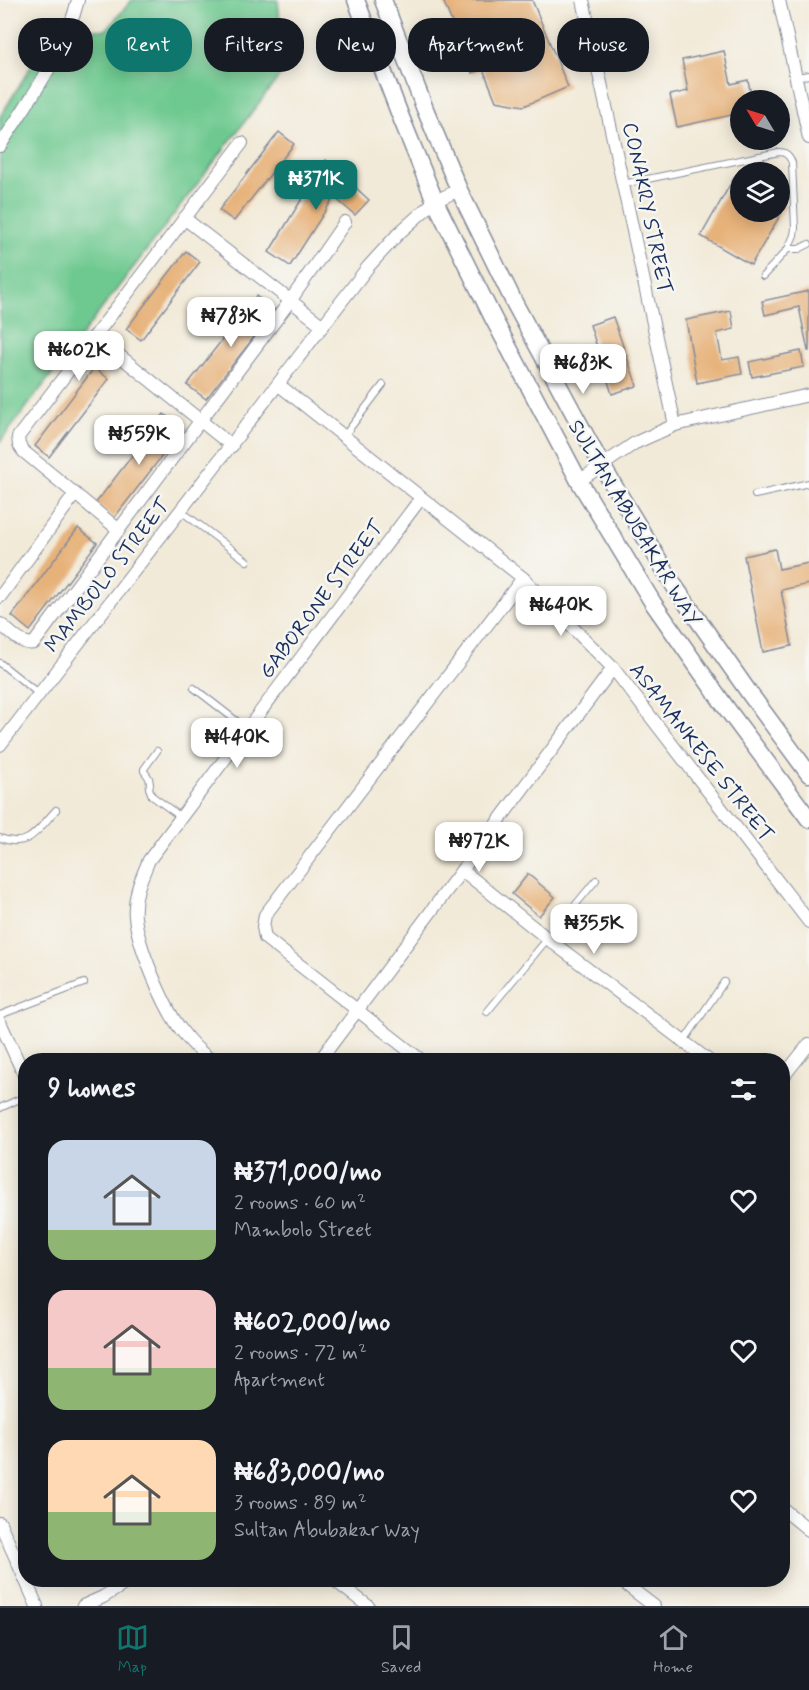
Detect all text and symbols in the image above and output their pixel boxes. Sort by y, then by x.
chip: Buy [18,18,93,72]
chip: Rent [105,18,192,72]
chip: Filters [204,18,304,72]
chip: New [316,18,396,72]
chip: Apartment [408,18,545,72]
chip: House [557,18,649,72]
north arrow [730,90,790,150]
map controls [730,90,790,222]
street label: CONAKRY STREET [615,120,679,297]
pin: ₦371K [274,160,358,211]
button: layers [730,162,790,222]
text: ₦371K [288,166,344,193]
pin: ₦783K [189,297,273,348]
text: ₦783K [201,303,261,330]
pin: ₦602K [37,331,121,382]
text: ₦602K [48,337,110,364]
pin: ₦683K [541,344,625,395]
text: ₦683K [554,350,612,377]
pin: ₦559K [97,415,181,466]
street label: SULTAN ABUBAKAR WAY [561,415,707,632]
text: ₦559K [108,421,170,448]
street label: MAMBOLO STREET [39,492,177,659]
street label: GABORONE STREET [253,514,391,685]
pin: ₦640K [519,586,603,637]
text: ₦640K [530,592,592,619]
street label: ASAMANKESE STREET [622,657,780,848]
pin: ₦440K [195,718,279,769]
text: ₦440K [205,724,269,751]
pin: ₦972K [437,822,521,873]
text: ₦972K [449,828,509,855]
pin: ₦355K [552,904,636,955]
text: ₦355K [564,910,624,937]
text: 9 homes [48,1072,136,1106]
icon: filters [727,1073,760,1106]
text: ₦371,000/mo [234,1156,382,1190]
icon: home [96,1164,168,1236]
icon: heart [727,1184,760,1217]
text: 2 rooms · 60 m² [234,1190,366,1217]
text: Mambolo Street [234,1217,372,1244]
text: ₦602,000/mo [234,1306,390,1340]
icon: home [96,1314,168,1386]
icon: heart [727,1334,760,1367]
text: 2 rooms · 72 m² [234,1340,367,1367]
text: Apartment [234,1367,325,1394]
text: ₦683,000/mo [234,1456,385,1490]
icon: home [96,1464,168,1536]
icon: heart [727,1484,760,1517]
text: 3 rooms · 89 m² [234,1490,367,1517]
text: Sultan Abubakar Way [234,1517,420,1544]
tab: Map [116,1621,149,1678]
tab: Saved [381,1621,421,1678]
tab: Home [653,1621,693,1678]

